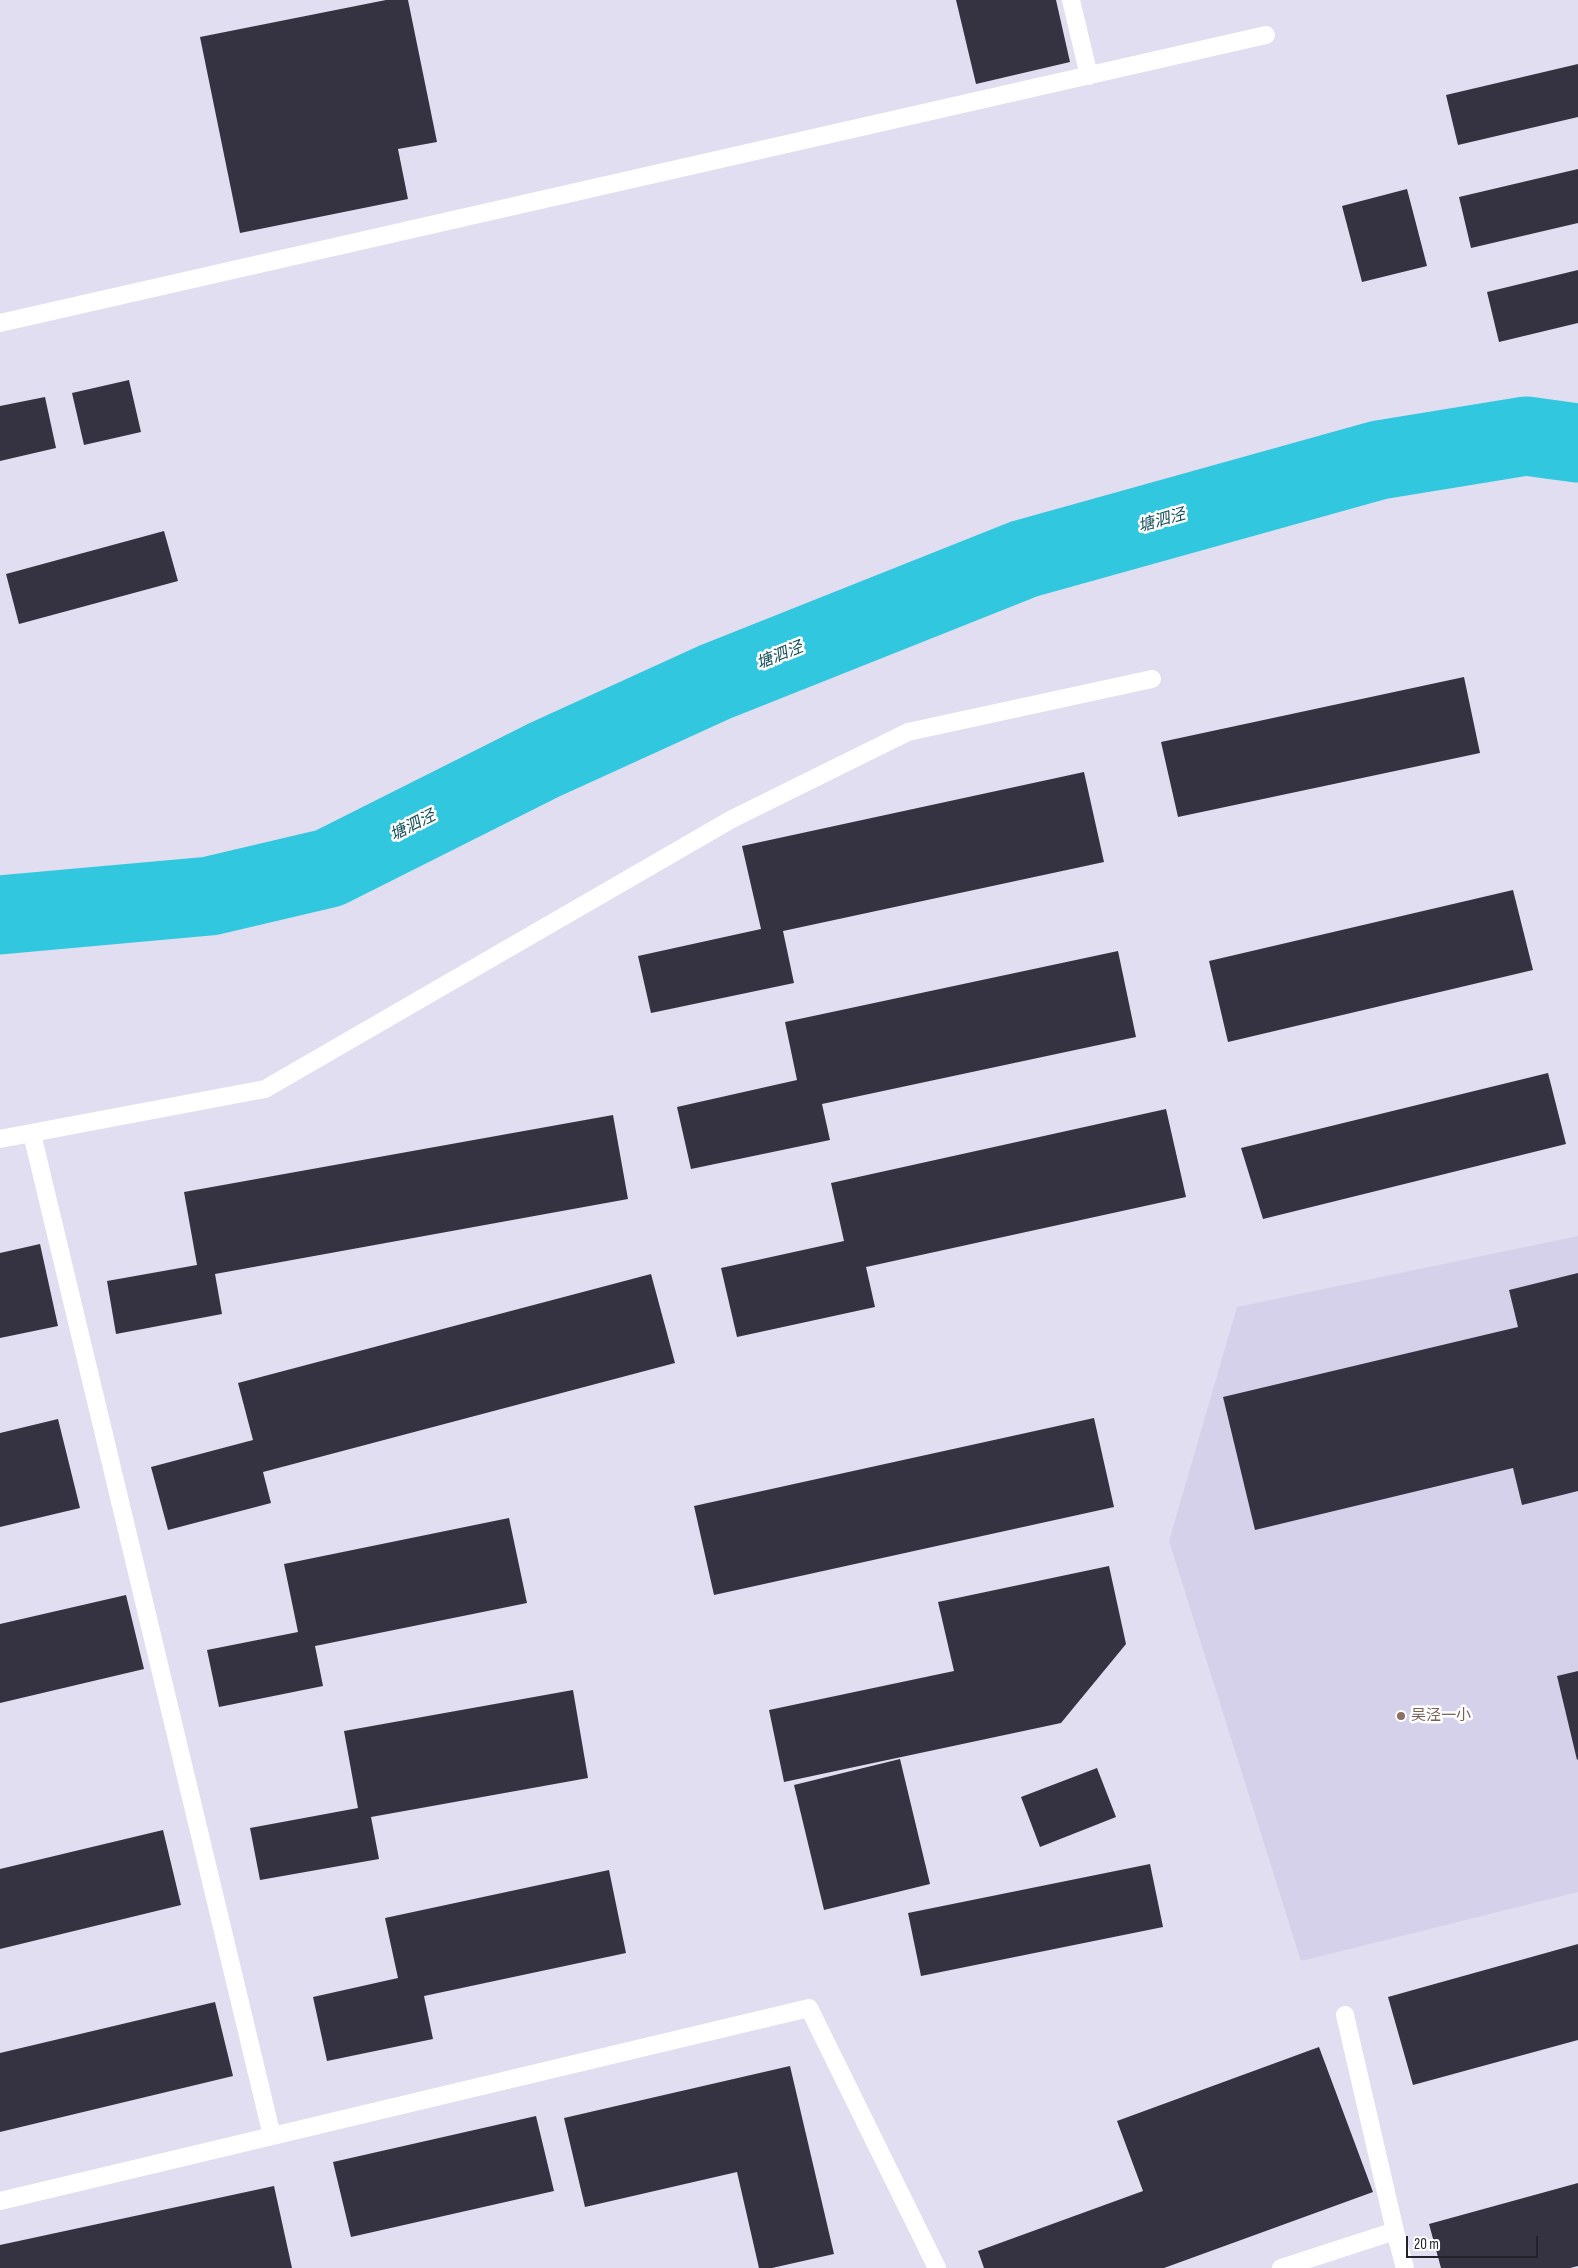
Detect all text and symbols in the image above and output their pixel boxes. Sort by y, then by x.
water label: 塘泗泾 [1136,505,1188,537]
water label: 塘泗泾 [754,638,806,674]
water label: 塘泗泾 [387,807,439,845]
place label: 吴泾一小 [1411,1707,1471,1725]
marker: 吴泾一小 [1395,1710,1407,1722]
scale bar [1408,2226,1540,2258]
text: 20 m [1414,2235,1439,2254]

